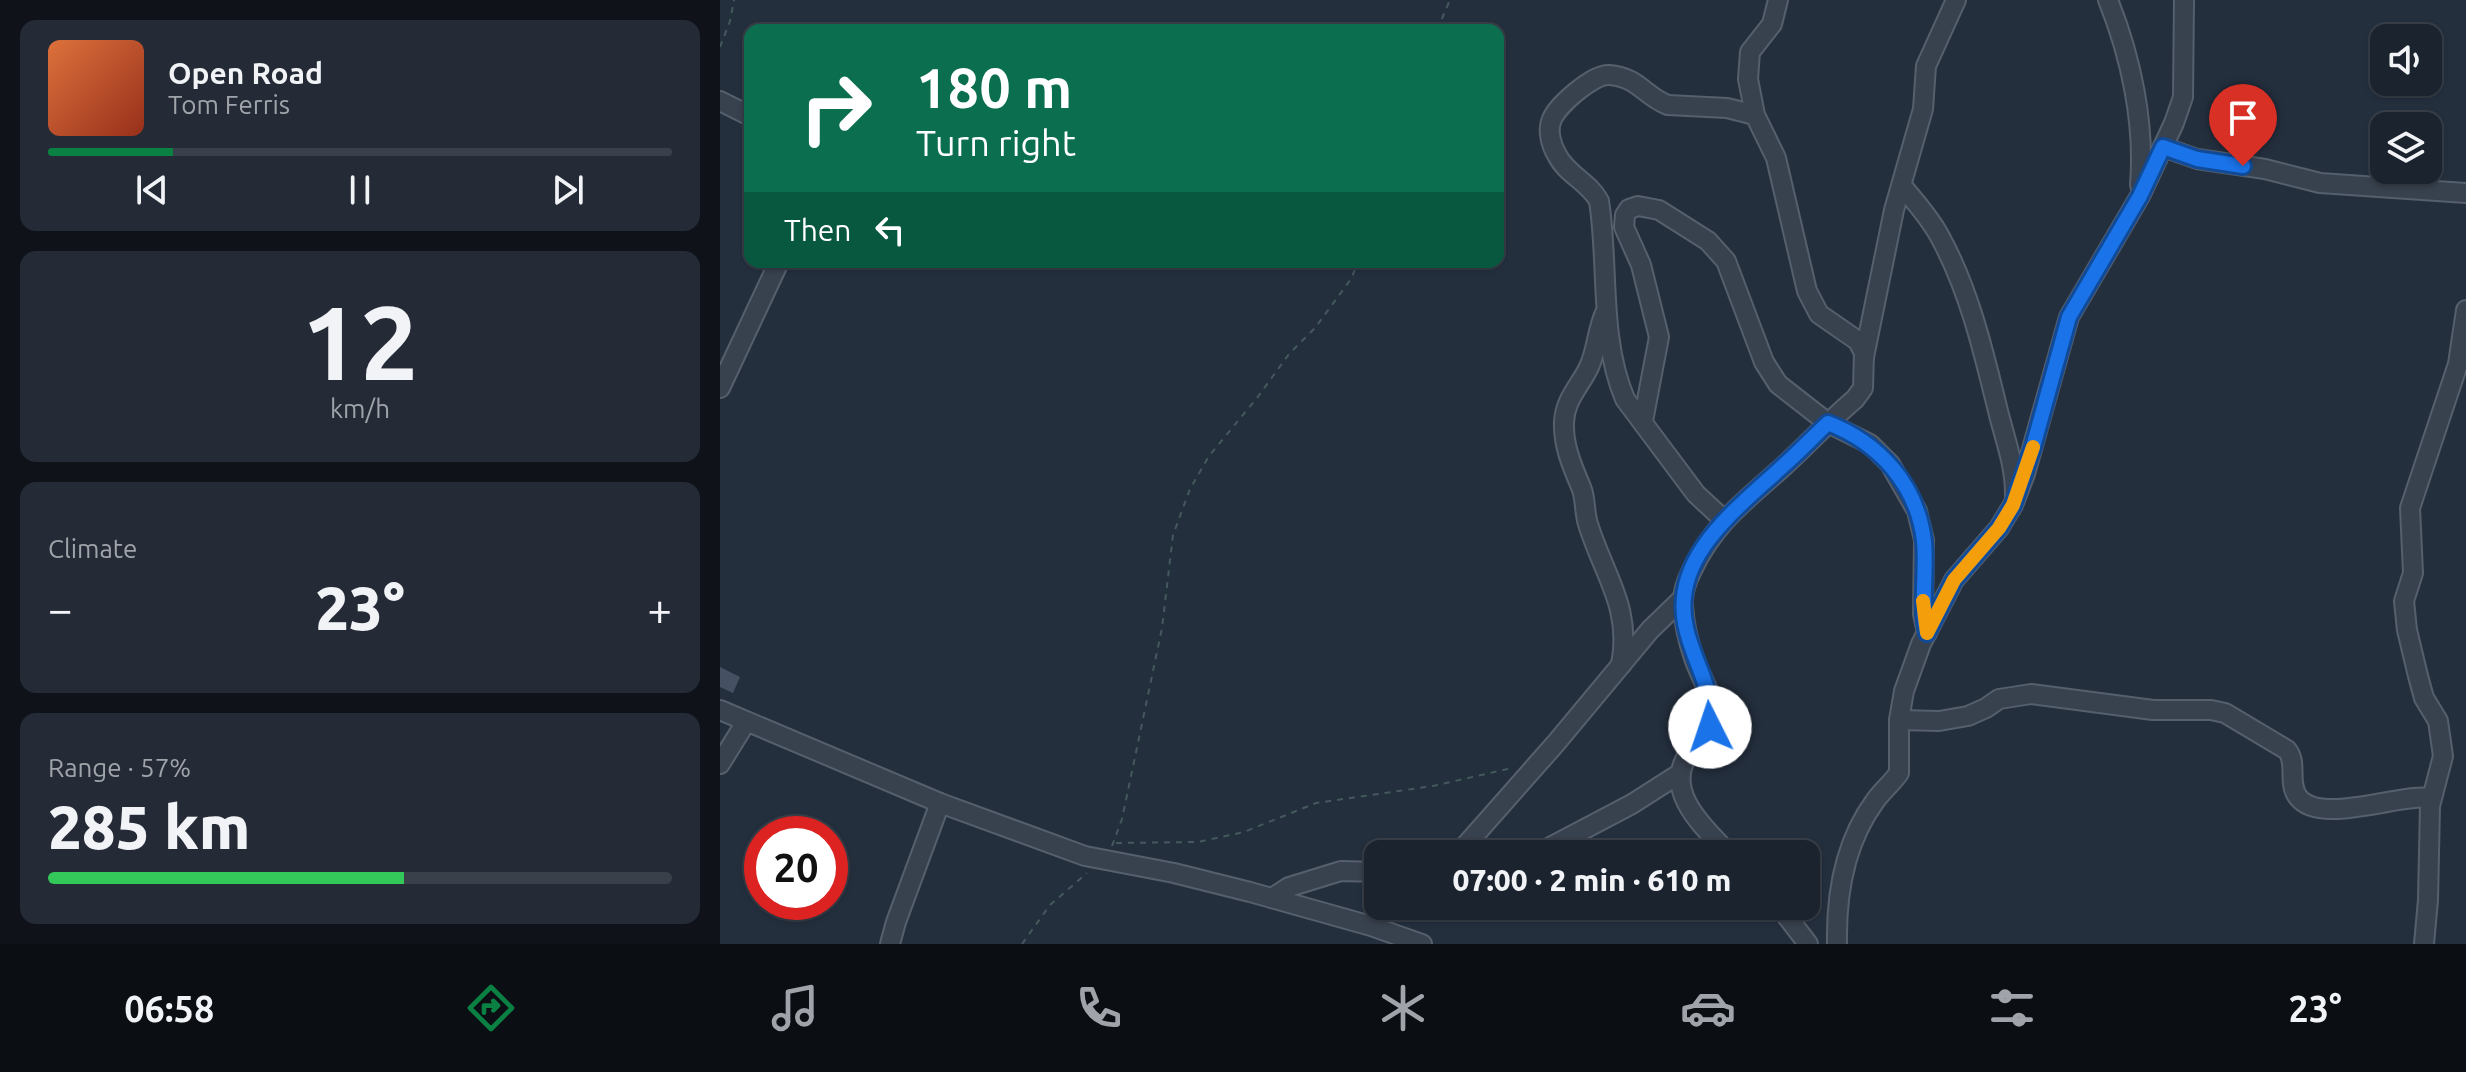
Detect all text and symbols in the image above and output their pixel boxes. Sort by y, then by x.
map controls [2370,24,2442,184]
button: sound [2370,24,2442,96]
text: Open Road [168,56,323,90]
icon: right [784,56,888,160]
text: 180 m [916,56,1072,119]
pin [2209,84,2277,166]
text: Tom Ferris [168,90,290,119]
icon: arrive [2221,96,2265,140]
button: layers [2370,112,2442,184]
text: Turn right [916,122,1076,163]
icon: previous [130,168,174,212]
icon: pause [338,168,382,212]
icon: next [546,168,590,212]
icon: left [868,208,912,252]
text: Then [784,213,852,247]
text: 12 [301,283,419,400]
text: km/h [330,394,390,423]
text: Climate [48,534,137,563]
text: 23° [315,574,405,641]
text: − [48,584,73,633]
text: + [647,584,672,633]
position arrow [1668,685,1752,769]
text: Range · 57% [48,753,191,782]
text: 285 km [48,793,250,860]
speed limit sign: 20 [744,816,848,920]
text: 07:00 · 2 min · 610 m [1453,863,1731,897]
icon: directions [463,980,519,1036]
icon: music [767,980,823,1036]
icon: phone [1071,980,1127,1036]
icon: climate [1375,980,1431,1036]
icon: car [1680,980,1736,1036]
icon: filters [1984,980,2040,1036]
text: 06:58 [124,988,214,1029]
text: 23° [2288,988,2342,1029]

